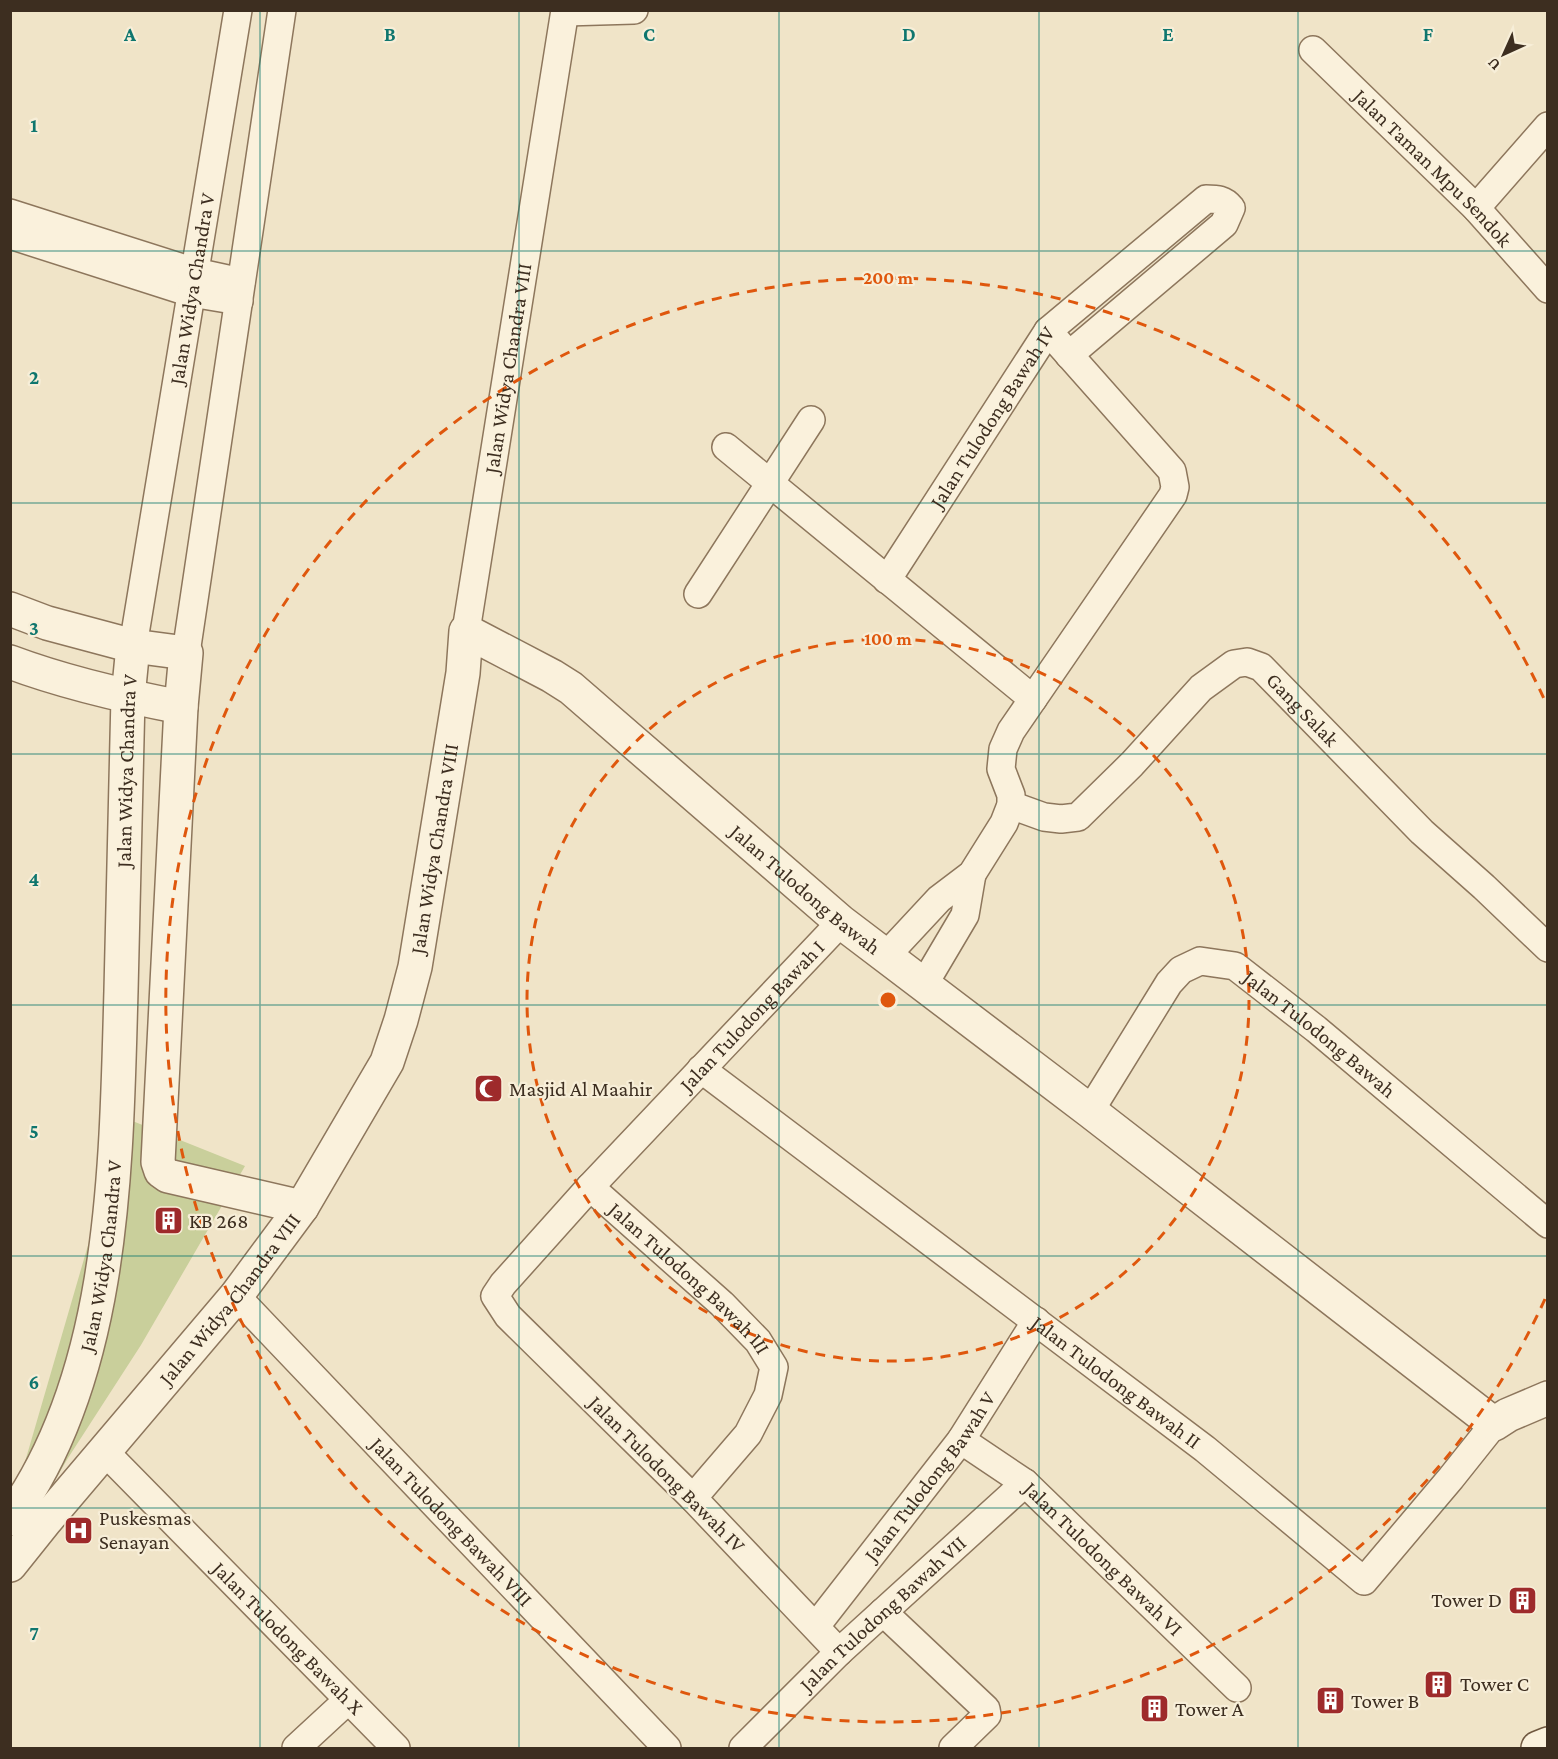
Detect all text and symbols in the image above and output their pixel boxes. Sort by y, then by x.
text: A [123,23,137,45]
text: B [384,23,396,45]
text: C [643,23,655,45]
text: D [902,23,916,45]
text: E [1162,23,1174,45]
text: F [1423,23,1434,45]
north arrow [1474,24,1534,84]
text: U [1484,54,1504,74]
street label: Jalan Taman Mpu Sendok [1347,82,1517,252]
text: 1 [30,114,38,136]
street label: Jalan Widya Chandra V [164,191,220,388]
street label: Jalan Widya Chandra VIII [479,261,536,477]
text: 200 m [863,268,914,288]
street label: Jalan Tulodong Bawah IV [924,322,1060,514]
text: 2 [29,366,39,388]
text: 3 [29,617,39,639]
text: 100 m [864,629,912,649]
street label: Gang Salak [1261,668,1344,751]
street label: Jalan Widya Chandra V [112,673,142,870]
street label: Jalan Widya Chandra VIII [405,742,463,958]
street label: Jalan Tulodong Bawah [724,818,885,960]
text: 4 [29,868,40,890]
street label: Jalan Tulodong Bawah I [673,935,829,1098]
street label: Jalan Tulodong Bawah [1237,964,1401,1103]
centre of rings [878,990,898,1010]
mosque icon: Masjid Al Maahir [472,1073,504,1105]
place label: Masjid Al Maahir [509,1077,653,1101]
text: 5 [29,1120,39,1142]
street label: Jalan Widya Chandra V [74,1159,126,1356]
street label: Jalan Tulodong Bawah III [602,1196,775,1358]
building icon: KB 268 [152,1205,184,1237]
street label: Jalan Widya Chandra VIII [153,1209,305,1391]
place label: KB 268 [189,1209,248,1233]
street label: Jalan Tulodong Bawah II [1025,1309,1206,1454]
text: 6 [29,1371,39,1393]
street label: Jalan Tulodong Bawah V [858,1387,1000,1568]
street label: Jalan Tulodong Bawah IV [582,1389,750,1557]
street label: Jalan Tulodong Bawah VIII [364,1431,537,1611]
street label: Jalan Tulodong Bawah VI [1017,1475,1188,1641]
place label: Puskesmas Senayan [99,1506,191,1554]
hospital icon: Puskesmas Senayan [62,1514,94,1546]
street label: Jalan Tulodong Bawah VII [793,1531,971,1698]
street label: Jalan Tulodong Bawah X [206,1555,368,1720]
building icon: Tower D [1507,1584,1539,1616]
place label: Tower D [1431,1588,1502,1612]
text: 7 [29,1622,39,1644]
building icon: Tower C [1423,1668,1455,1700]
place label: Tower C [1460,1672,1529,1696]
building icon: Tower B [1314,1685,1346,1717]
place label: Tower B [1351,1689,1419,1713]
building icon: Tower A [1138,1693,1170,1725]
place label: Tower A [1175,1697,1244,1721]

